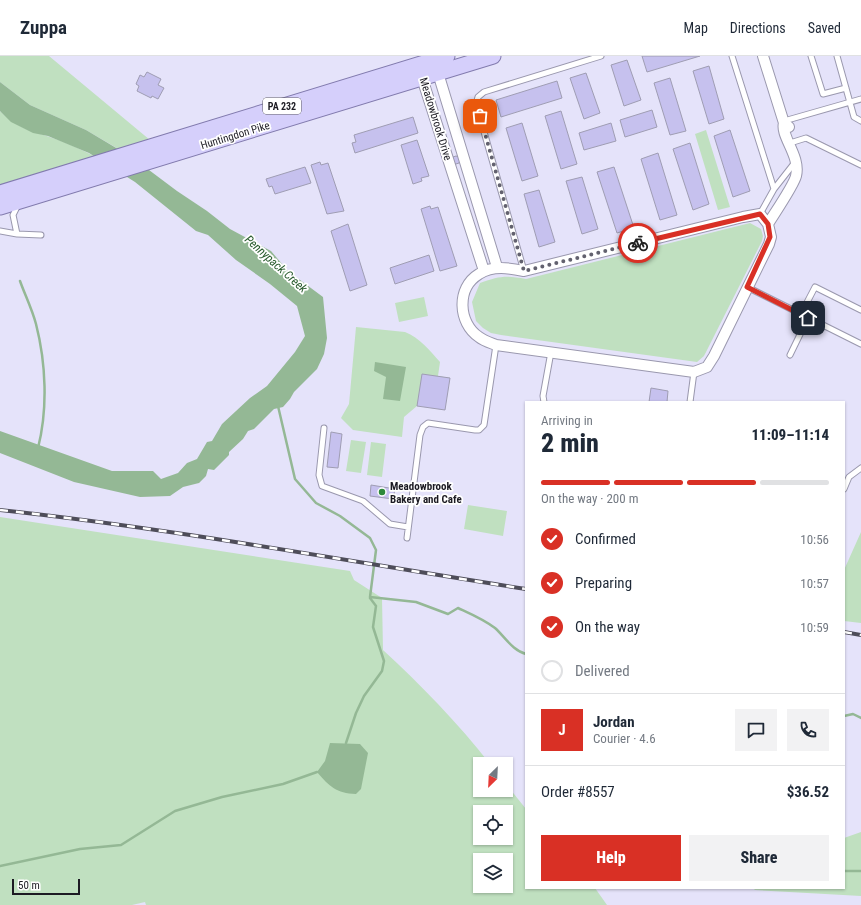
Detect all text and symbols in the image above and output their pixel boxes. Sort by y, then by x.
text: Zuppa [20,16,67,39]
text: Map [684,20,708,36]
text: Directions [730,20,786,36]
text: Saved [808,20,841,36]
street label: Meadowbrook Drive [417,76,454,162]
road number: PA 232 [263,98,301,114]
pin [463,99,497,133]
icon: bag [469,105,491,127]
street label: Huntingdon Pike [199,119,271,152]
courier [618,223,658,263]
water label: Pennypack Creek [242,232,311,296]
icon: bike [627,232,649,254]
pin [791,301,825,335]
icon: home [797,307,819,329]
text: Arriving in [541,413,593,428]
text: 11:09–11:14 [751,426,829,444]
text: 2 min [541,428,599,458]
place label: Meadowbrook Bakery and Cafe [390,480,462,506]
marker: Meadowbrook Bakery and Cafe [377,487,387,497]
text: On the way · 200 m [541,491,638,506]
icon: check [541,528,563,550]
text: Confirmed [575,530,636,548]
text: 10:56 [800,532,829,547]
icon: check [541,572,563,594]
text: Preparing [575,574,632,592]
text: 10:57 [800,576,829,591]
icon: check [541,616,563,638]
text: On the way [575,618,640,636]
text: 10:59 [800,620,829,635]
text: Delivered [575,662,630,680]
button: chat [735,709,777,751]
button: phone [787,709,829,751]
text: Jordan [593,713,635,731]
text: J [558,721,566,739]
text: Courier · 4.6 [593,731,656,746]
north arrow [473,757,513,797]
map controls [473,757,513,893]
text: Order #8557 [541,783,615,801]
text: $36.52 [787,783,829,801]
button: locate [473,805,513,845]
button: Help [541,835,681,881]
button: Share [689,835,829,881]
button: layers [473,853,513,893]
scale bar [12,877,80,896]
text: 50 m [18,879,40,892]

